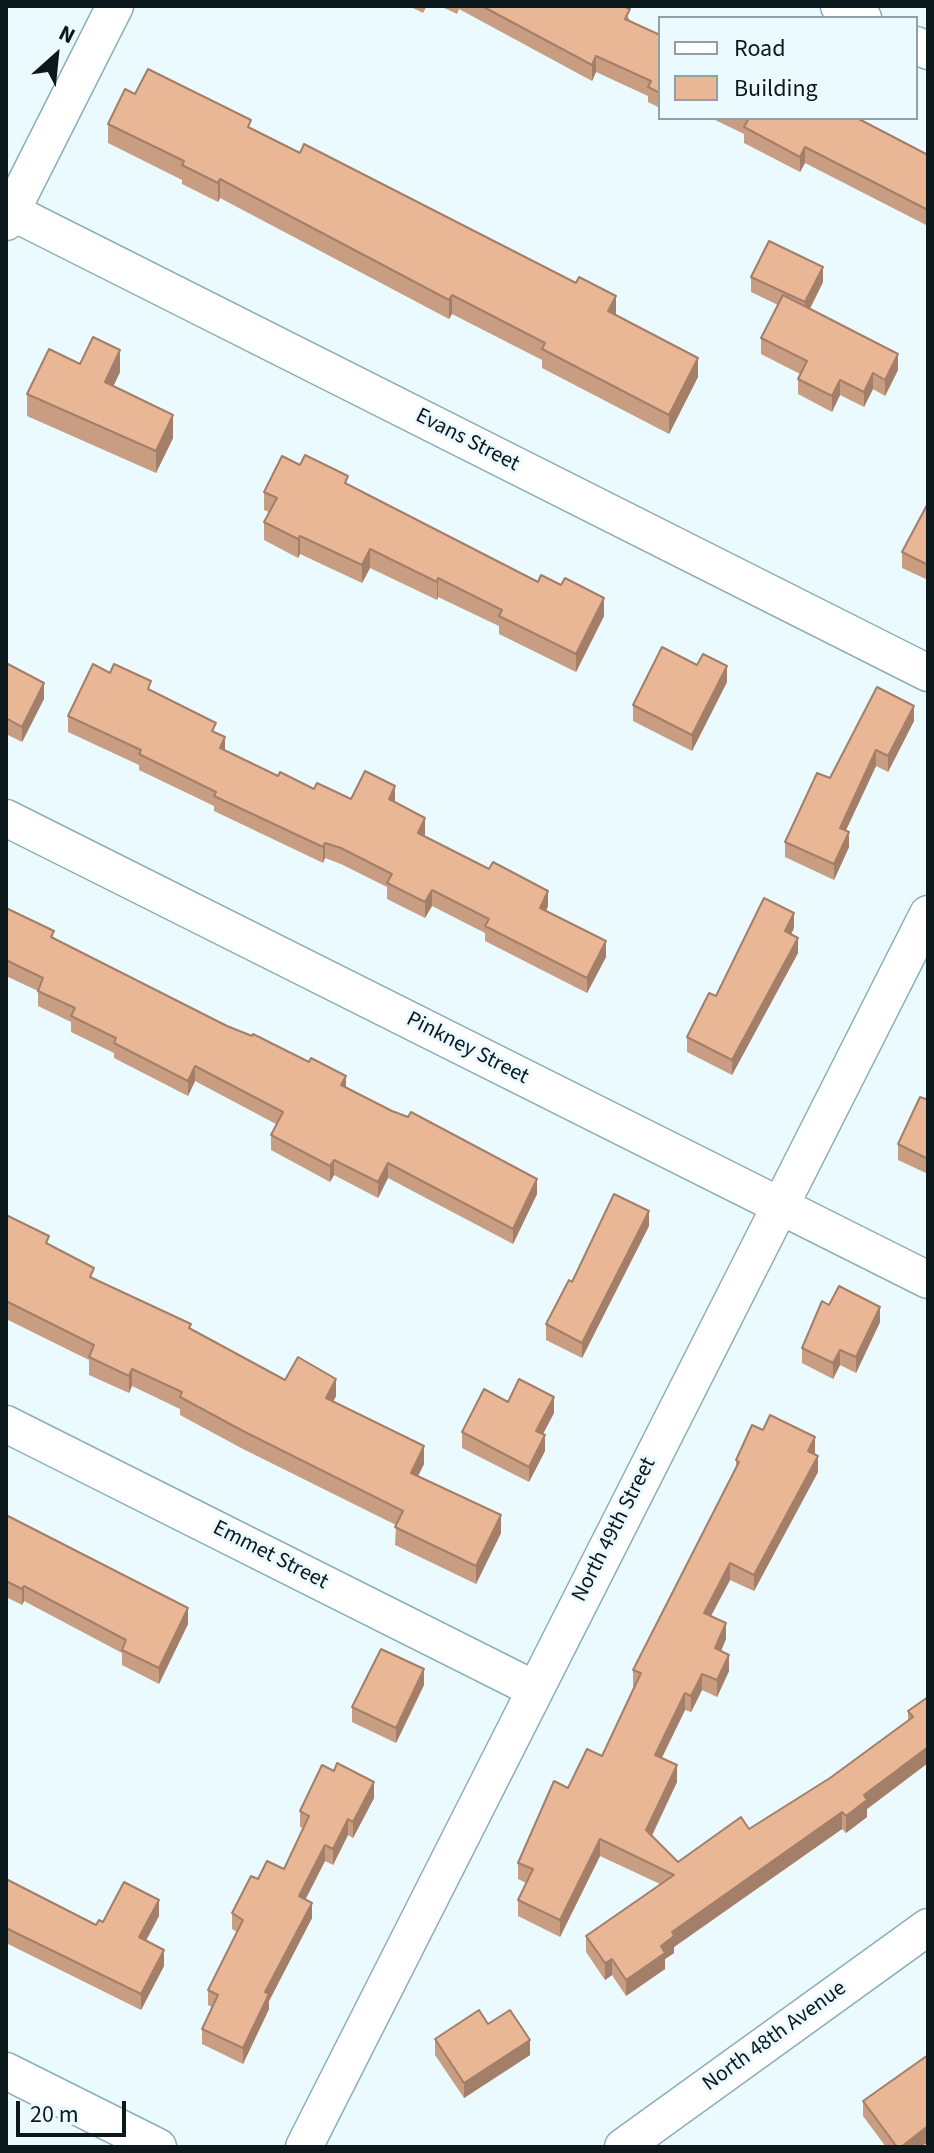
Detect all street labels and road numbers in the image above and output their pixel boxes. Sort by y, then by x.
street label: Evans Street [411,404,523,478]
street label: Pinkney Street [401,1007,533,1091]
street label: North 49th Street [567,1453,663,1607]
street label: Emmet Street [208,1516,332,1596]
street label: North 48th Avenue [698,1976,852,2098]

